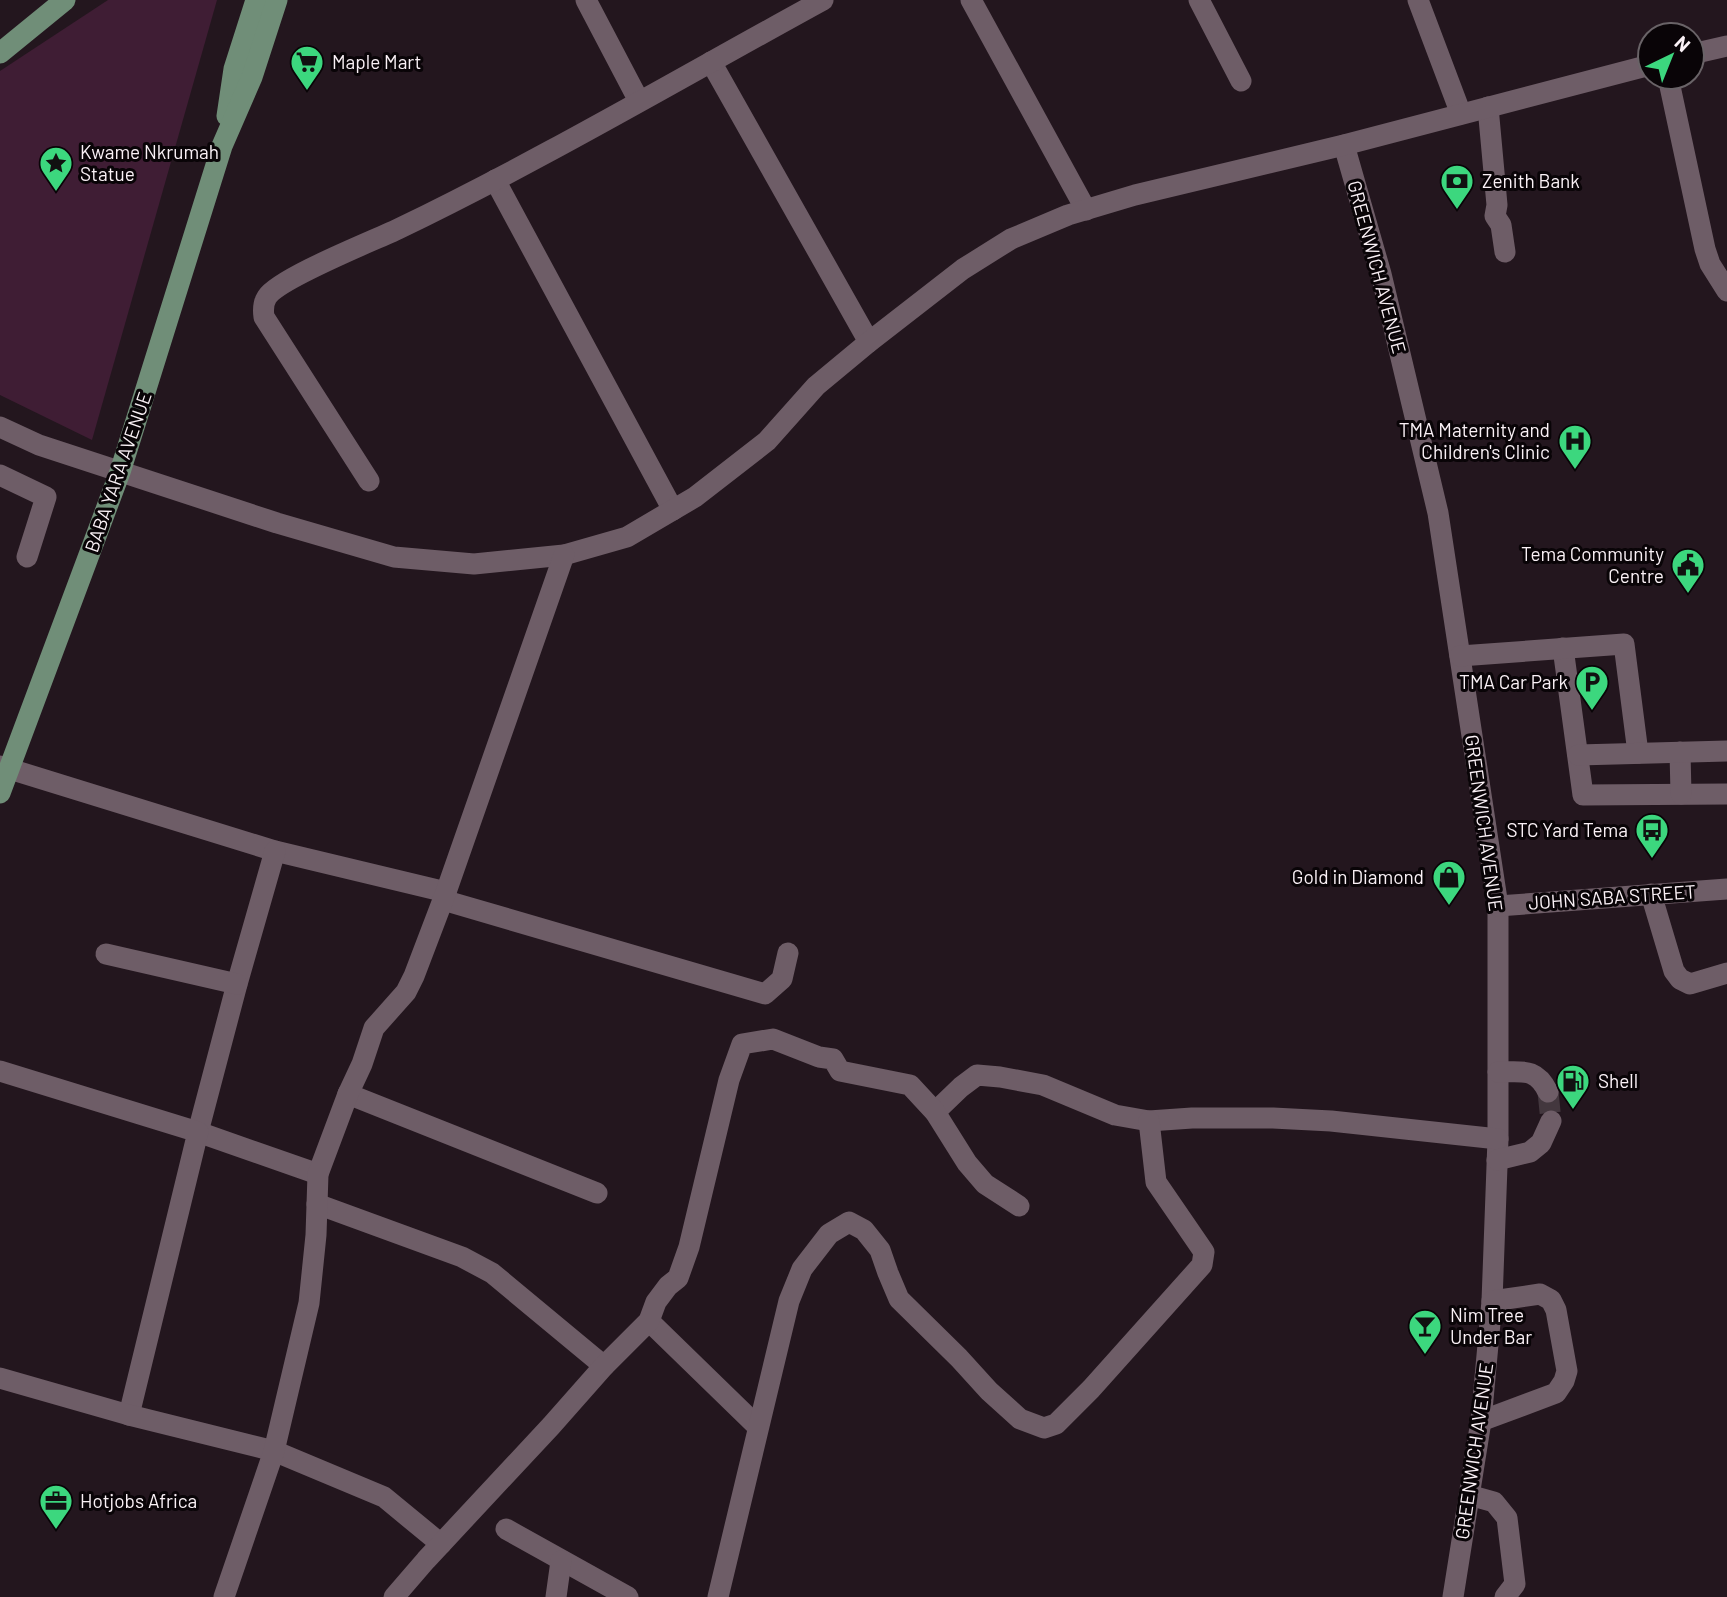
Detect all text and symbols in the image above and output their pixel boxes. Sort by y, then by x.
north arrow [1636,21,1706,91]
text: N [1670,30,1695,56]
supermarket icon: Maple Mart [288,43,326,92]
place label: Maple Mart [332,50,421,73]
place label: Kwame Nkrumah Statue [80,140,219,185]
place icon: Kwame Nkrumah Statue [37,144,75,193]
bank icon: Zenith Bank [1438,162,1476,211]
place label: Zenith Bank [1482,169,1580,192]
street label: GREENWICH AVENUE [1343,178,1412,356]
street label: BABA YARA AVENUE [79,389,156,555]
place label: TMA Maternity and Children's Clinic [1399,418,1550,463]
hospital icon: TMA Maternity and Children's Clinic [1556,422,1594,471]
place label: Tema Community Centre [1521,542,1664,587]
public building icon: Tema Community Centre [1669,546,1707,595]
parking icon: TMA Car Park [1573,663,1611,712]
place label: TMA Car Park [1459,670,1568,693]
street label: GREENWICH AVENUE [1461,733,1508,913]
bus stop icon: STC Yard Tema [1633,811,1671,860]
place label: STC Yard Tema [1506,818,1628,841]
shop icon: Gold in Diamond [1430,858,1468,907]
place label: Gold in Diamond [1292,865,1424,888]
street label: JOHN SABA STREET [1527,879,1697,914]
fuel station icon: Shell [1554,1062,1592,1111]
place label: Shell [1598,1069,1638,1092]
place label: Nim Tree Under Bar [1450,1303,1532,1348]
bar icon: Nim Tree Under Bar [1406,1307,1444,1356]
street label: GREENWICH AVENUE [1450,1361,1497,1541]
office icon: Hotjobs Africa [37,1482,75,1531]
place label: Hotjobs Africa [80,1489,197,1512]

